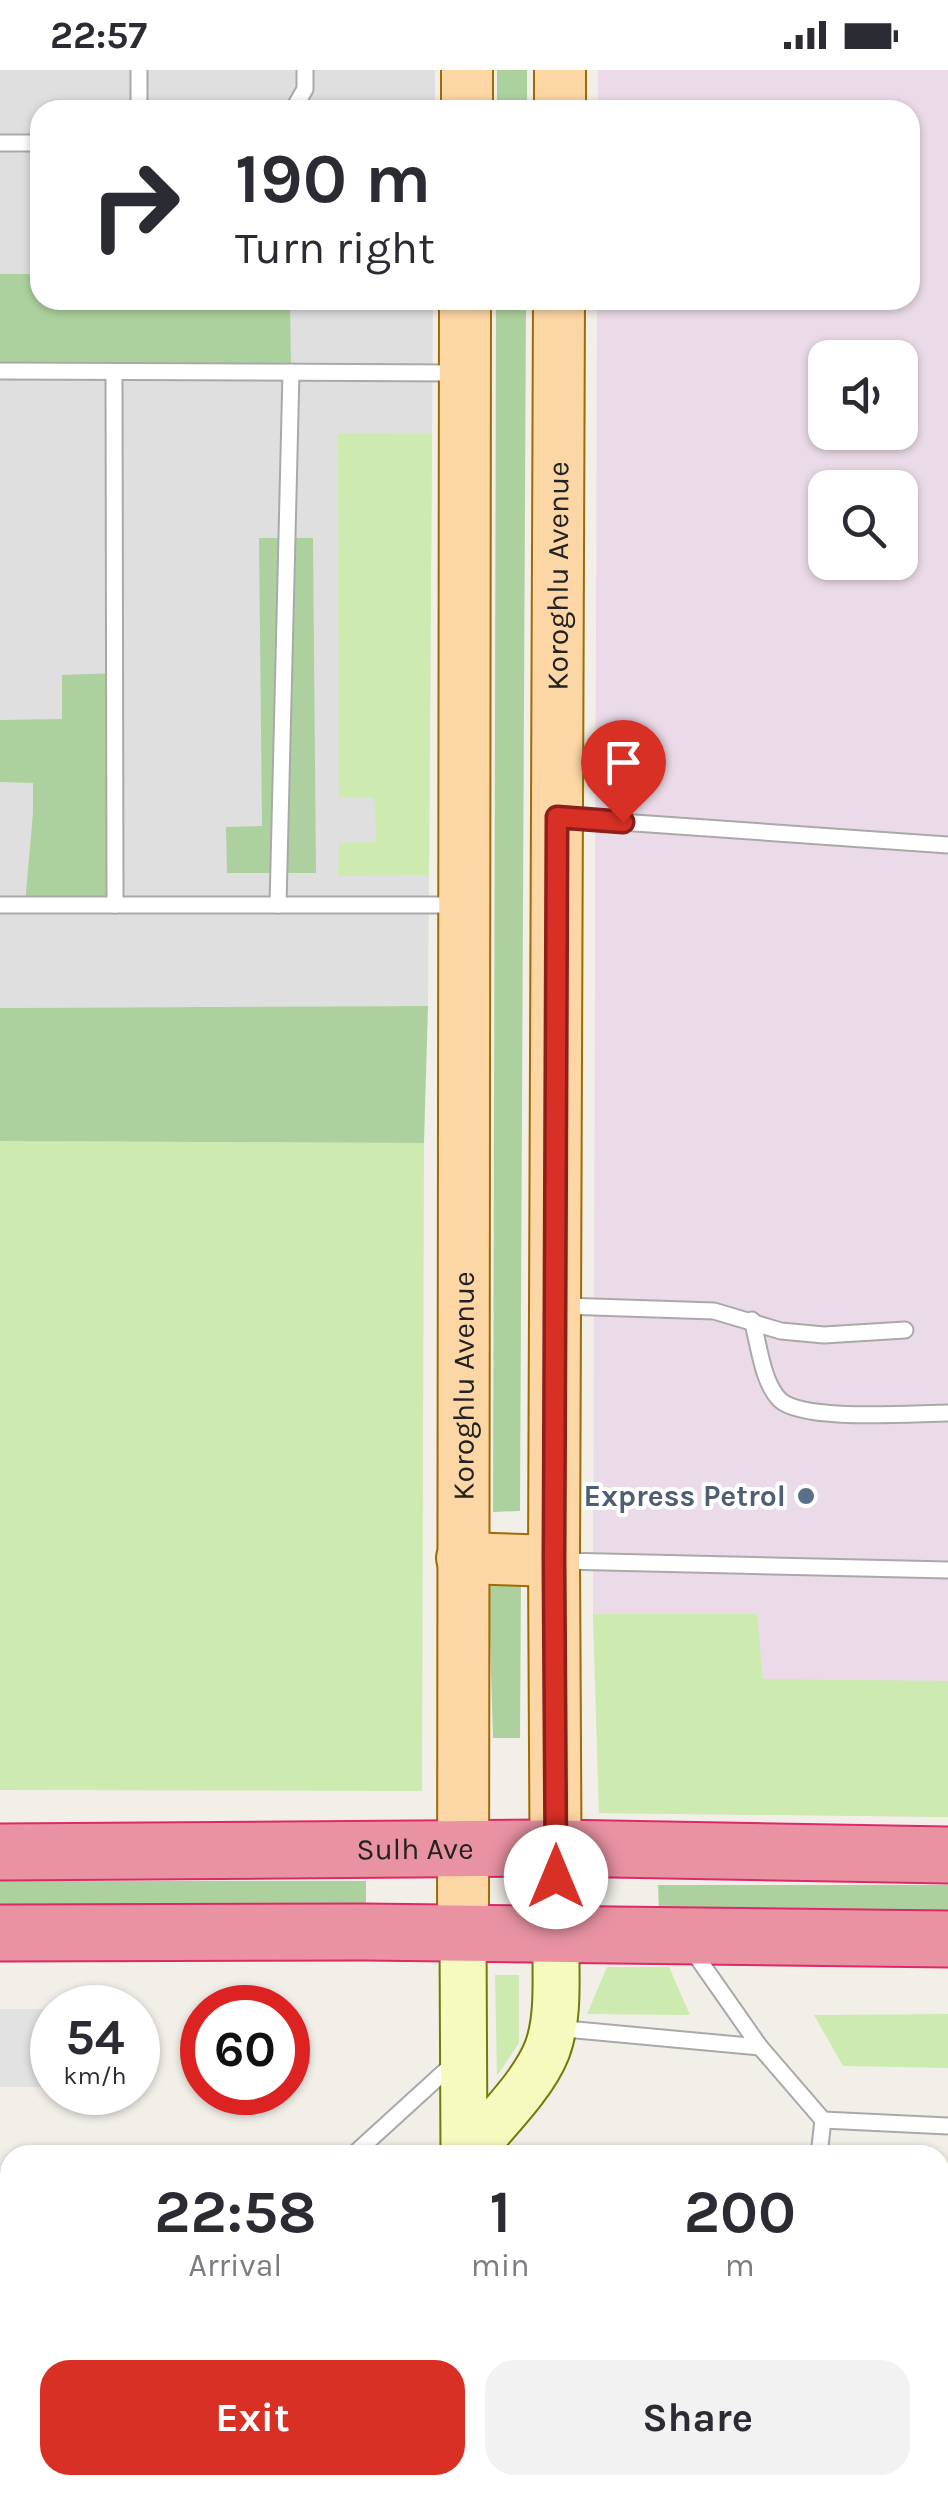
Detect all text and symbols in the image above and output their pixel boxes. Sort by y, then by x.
text: 22:57 [50,13,147,58]
text: 190 m [235,138,431,220]
icon: right [70,140,200,270]
text: Turn right [235,222,435,274]
map controls [808,340,918,580]
button: sound [808,340,918,450]
street label: Koroghlu Avenue [539,461,576,691]
button: search [808,470,918,580]
pin [581,720,666,823]
icon: arrive [596,735,651,790]
street label: Koroghlu Avenue [446,1271,482,1501]
place label: Express Petrol [584,1478,786,1514]
marker: Express Petrol [795,1485,817,1507]
position arrow [504,1825,608,1929]
street label: Sulh Ave [356,1831,474,1867]
speed limit sign: 60 [180,1985,310,2115]
text: 54 [66,2008,124,2067]
text: km/h [63,2061,127,2090]
text: 22:58 [154,2177,317,2247]
text: 1 [489,2177,511,2247]
text: 200 [684,2177,796,2247]
text: Arrival [189,2247,282,2284]
text: min [471,2247,530,2284]
text: m [725,2247,755,2284]
button: Exit [40,2360,465,2475]
button: Share [485,2360,910,2475]

